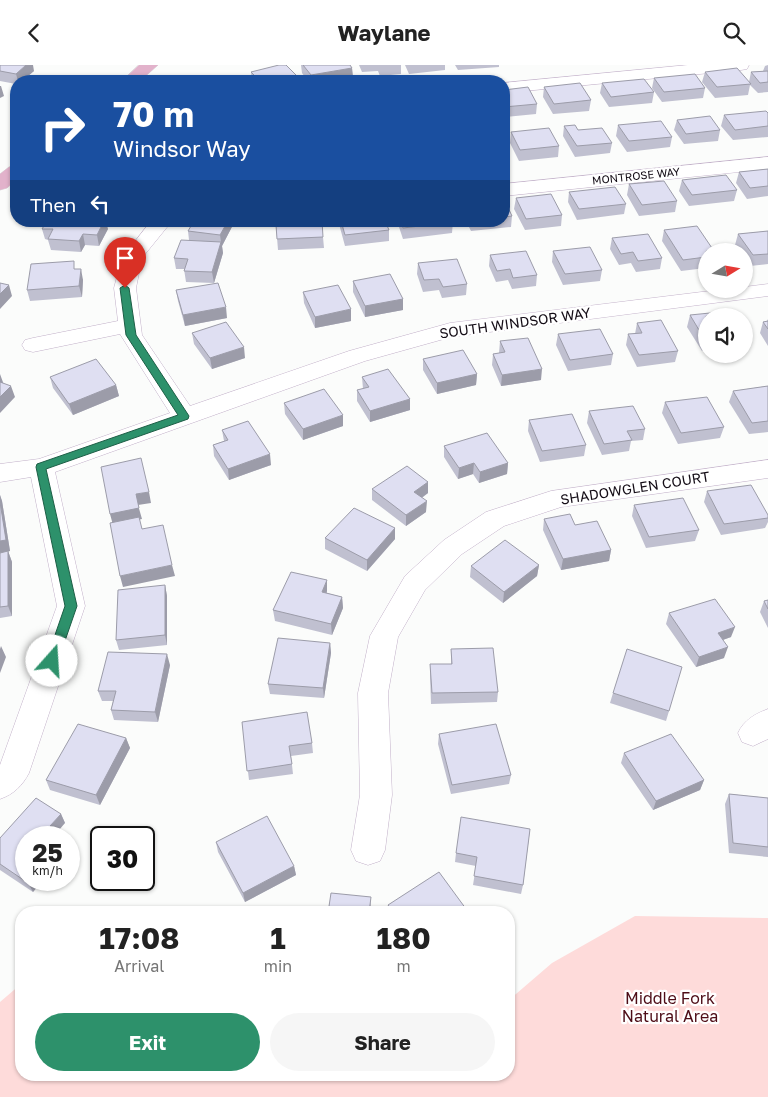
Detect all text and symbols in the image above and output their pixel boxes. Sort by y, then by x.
icon: back [20,19,48,47]
text: Waylane [338,19,430,46]
icon: search [720,19,748,47]
text: 70 m [113,93,194,135]
icon: right [30,95,95,160]
text: Windsor Way [113,135,251,162]
street label: MONTROSE WAY [591,164,680,187]
icon: left [86,190,114,218]
text: Then [30,193,76,216]
pin [104,237,146,288]
north arrow [698,243,752,297]
map controls [698,243,753,363]
icon: arrive [111,244,139,272]
street label: SOUTH WINDSOR WAY [438,303,592,342]
button: sound [698,308,753,363]
street label: SHADOWGLEN COURT [559,467,711,508]
position arrow [25,634,77,686]
speed limit sign: 30 [90,826,155,891]
text: 25 [32,837,63,868]
text: km/h [32,863,63,878]
text: 17:08 [99,920,179,956]
text: 1 [270,920,286,956]
text: 180 [376,920,431,956]
text: Arrival [114,956,164,976]
text: min [264,956,292,976]
text: m [396,956,411,976]
park label: Middle Fork Natural Area [622,988,718,1026]
button: Exit [35,1013,260,1071]
button: Share [270,1013,495,1071]

